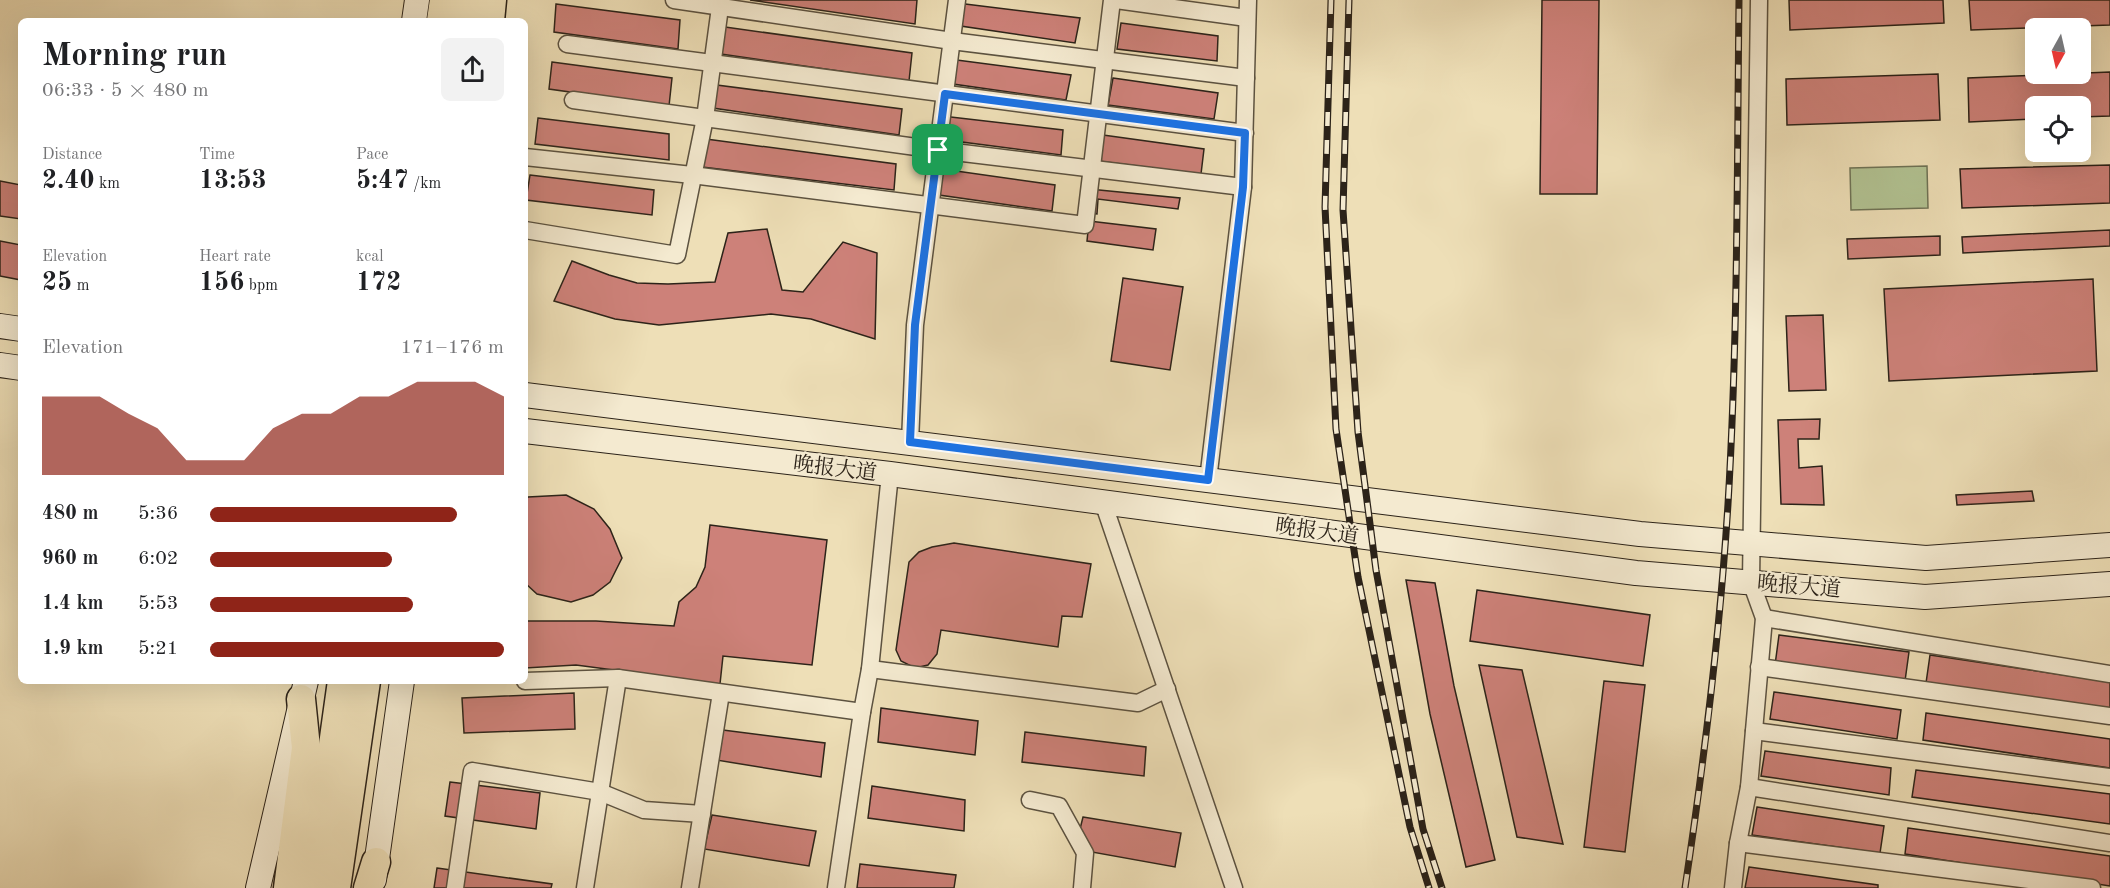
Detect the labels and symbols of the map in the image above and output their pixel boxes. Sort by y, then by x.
north arrow [2025,18,2091,84]
pin [912,124,963,175]
street label: 晚报大道 [792,452,878,485]
street label: 晚报大道 [1274,514,1360,549]
street label: 晚报大道 [1756,571,1842,602]

